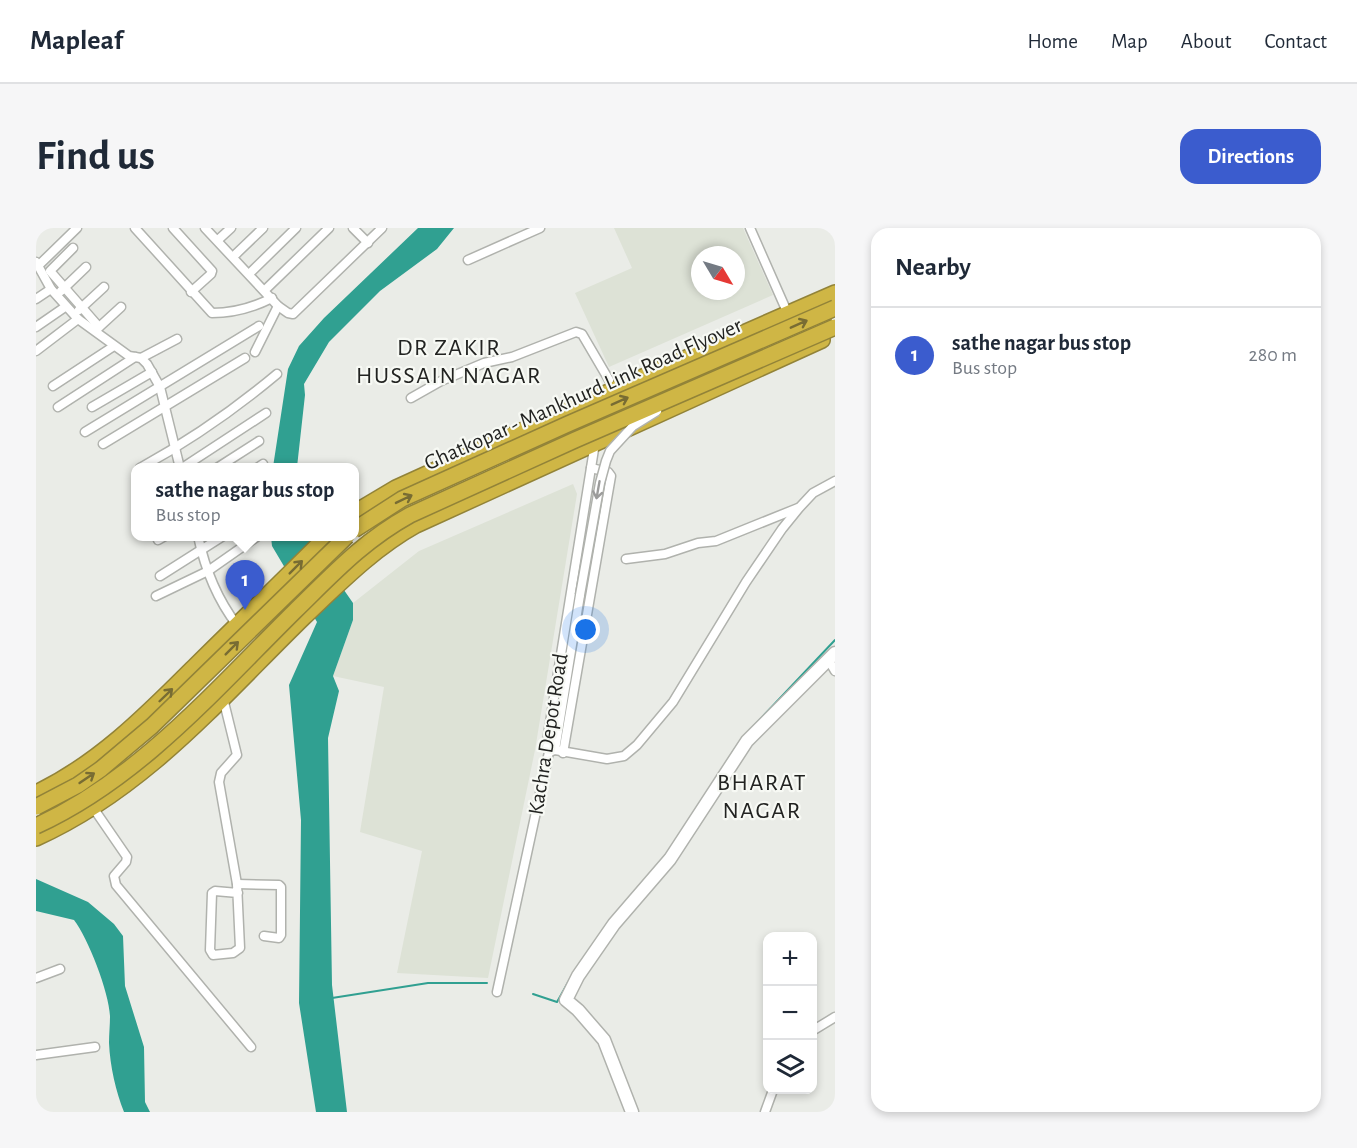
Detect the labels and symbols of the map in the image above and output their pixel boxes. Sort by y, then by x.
north arrow [691,246,745,300]
street label: Ghatkopar - Mankhurd Link Road Flyover [421,314,745,474]
one-way arrow [789,317,807,329]
district label: DR ZAKIR HUSSAIN NAGAR [356,336,542,388]
one-way arrow [611,395,629,406]
one-way arrow [593,480,604,500]
one-way arrow [395,492,413,504]
pin: 1 [226,560,264,610]
one-way arrow [288,560,303,575]
your location [571,615,600,644]
one-way arrow [224,641,239,656]
street label: Kachra Depot Road [524,652,572,816]
one-way arrow [159,688,174,702]
district label: BHARAT NAGAR [717,771,807,823]
one-way arrow [78,772,95,784]

